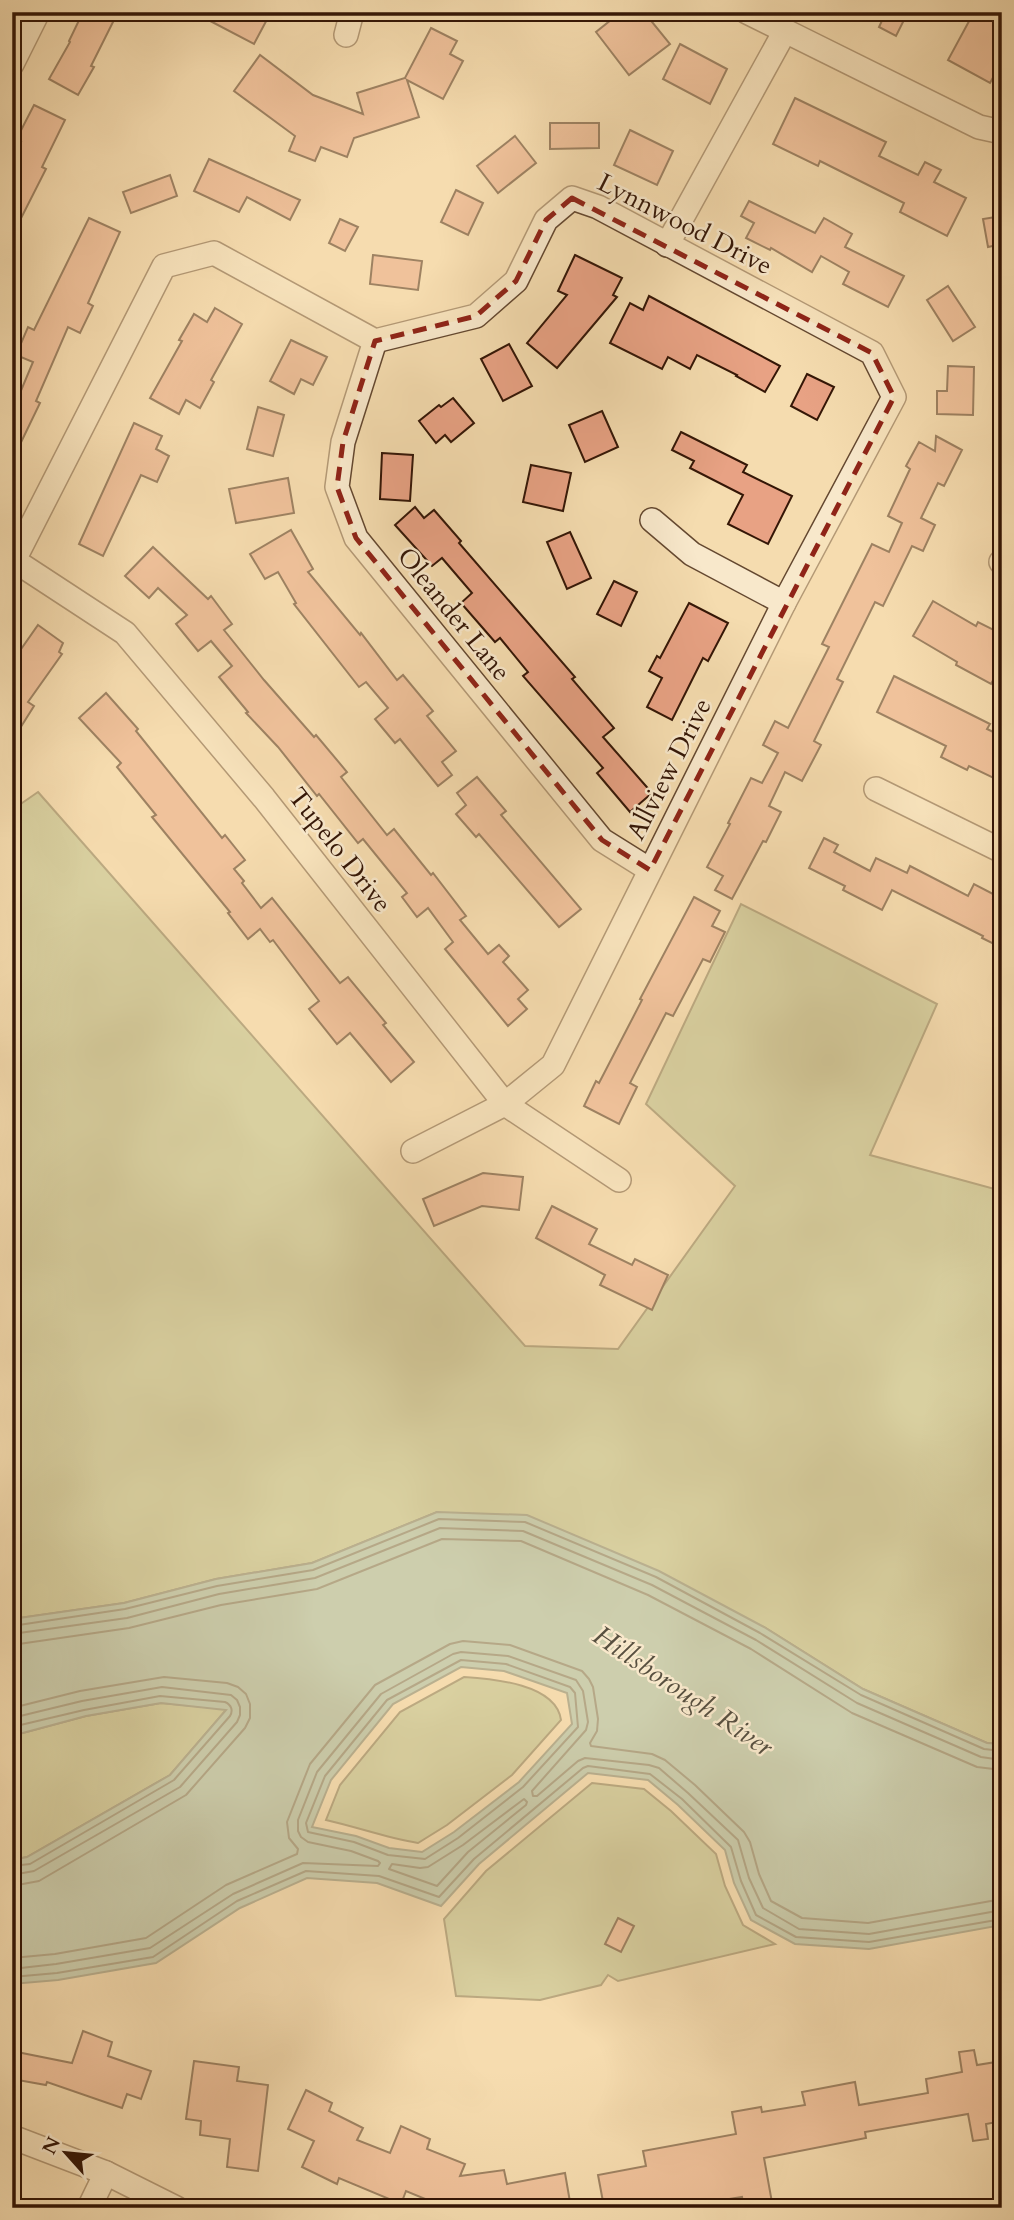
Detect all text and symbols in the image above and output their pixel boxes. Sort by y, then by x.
street label: Lynnwood Drive [592,165,778,283]
street label: Oleander Lane [389,540,519,688]
street label: Allview Drive [618,692,720,846]
street label: Tupelo Drive [280,780,400,920]
water label: Hillsborough River [586,1617,781,1766]
north arrow [32,2118,102,2188]
text: N [36,2132,67,2159]

